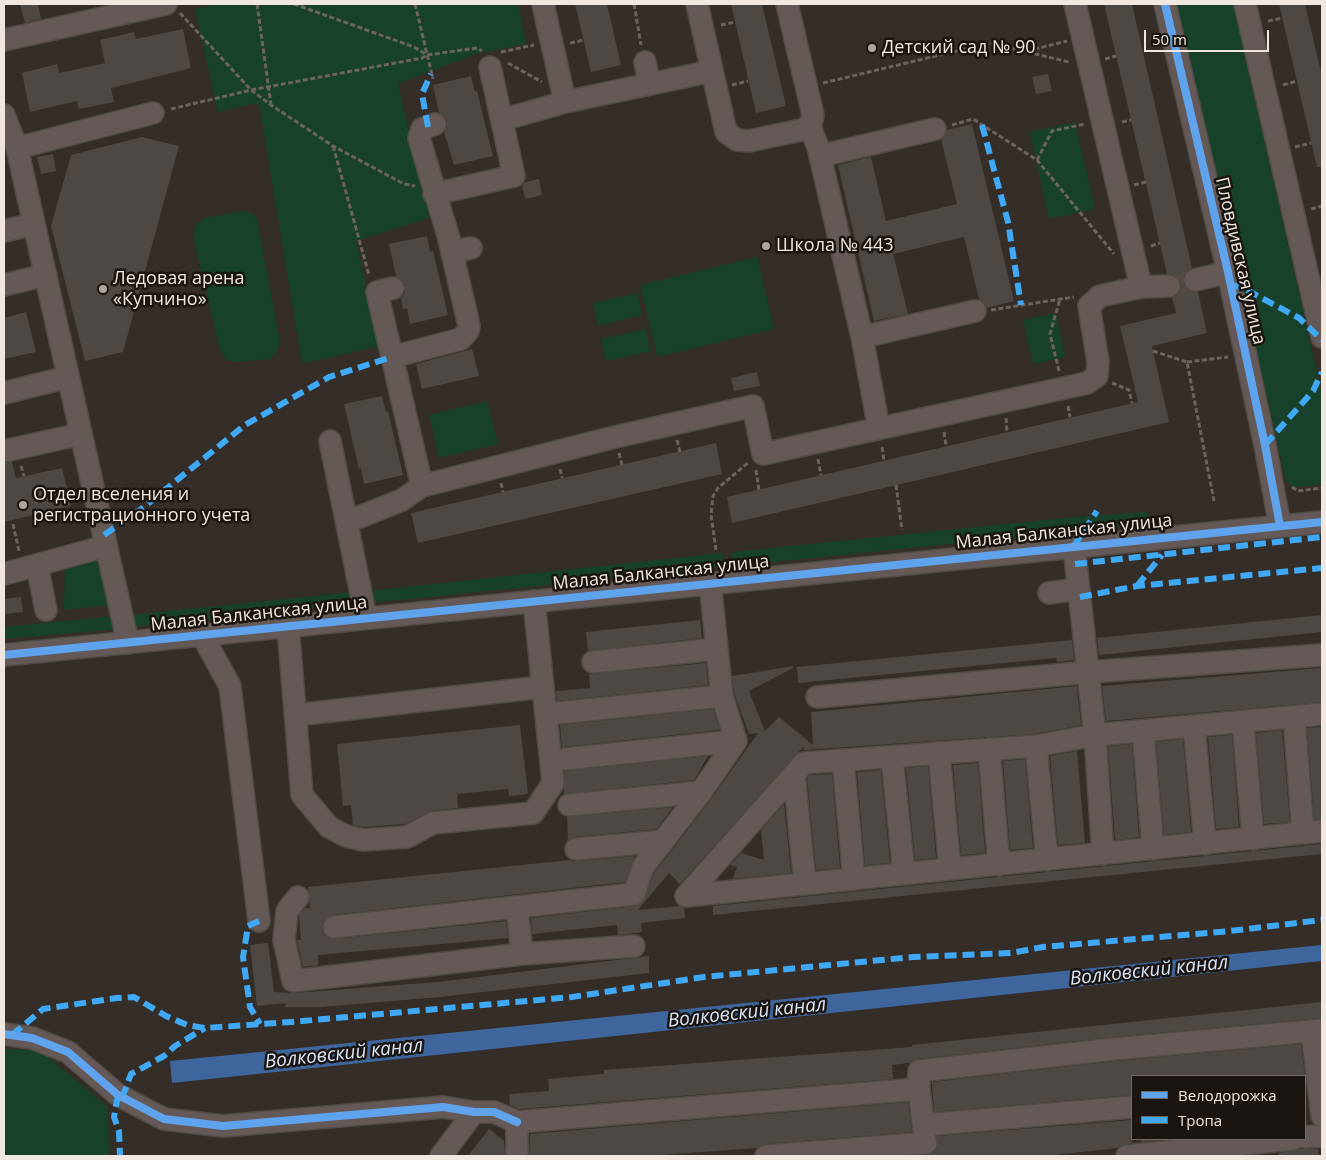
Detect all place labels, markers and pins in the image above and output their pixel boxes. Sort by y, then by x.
place label: Детский сад № 90 [882,37,1036,59]
marker: Детский сад № 90 [866,42,878,54]
place label: Школа № 443 [776,235,894,257]
marker: Школа № 443 [760,240,772,252]
place label: Ледовая арена «Купчино» [113,268,244,310]
marker: Ледовая арена «Купчино» [97,283,109,295]
place label: Отдел вселения и регистрационного учета [33,484,250,526]
marker: Отдел вселения и регистрационного учета [17,499,29,511]

